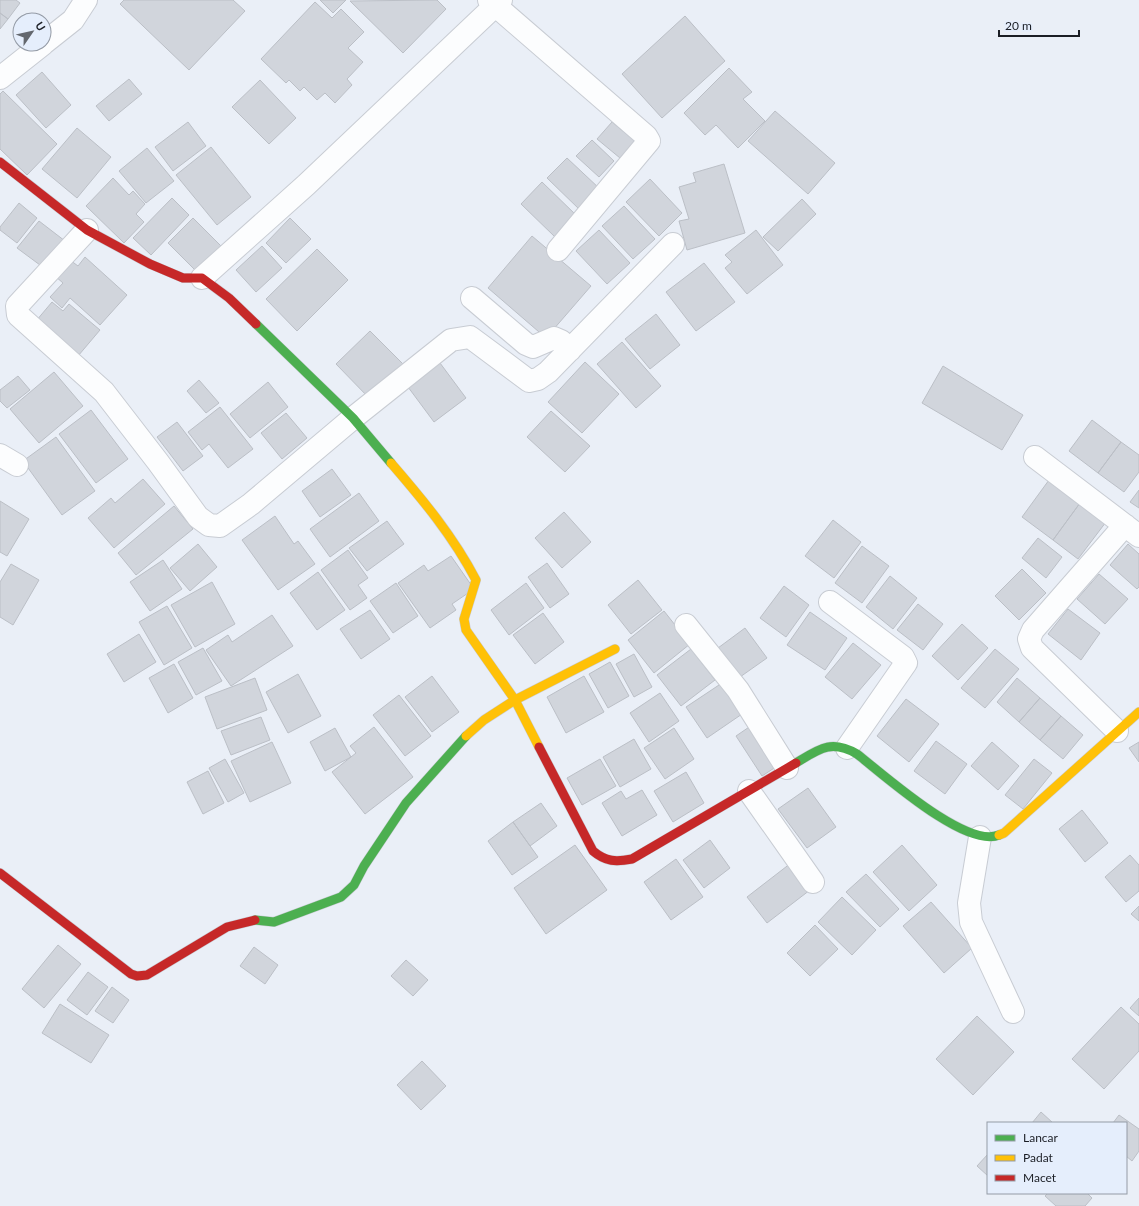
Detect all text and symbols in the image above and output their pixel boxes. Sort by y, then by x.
north arrow [12,12,52,52]
scale bar [999,12,1079,38]
text: 20 m [1005,18,1032,33]
text: U [33,19,48,33]
legend [987,1122,1127,1194]
text: Lancar [1023,1130,1059,1145]
text: Padat [1023,1150,1054,1165]
text: Macet [1023,1170,1057,1185]

